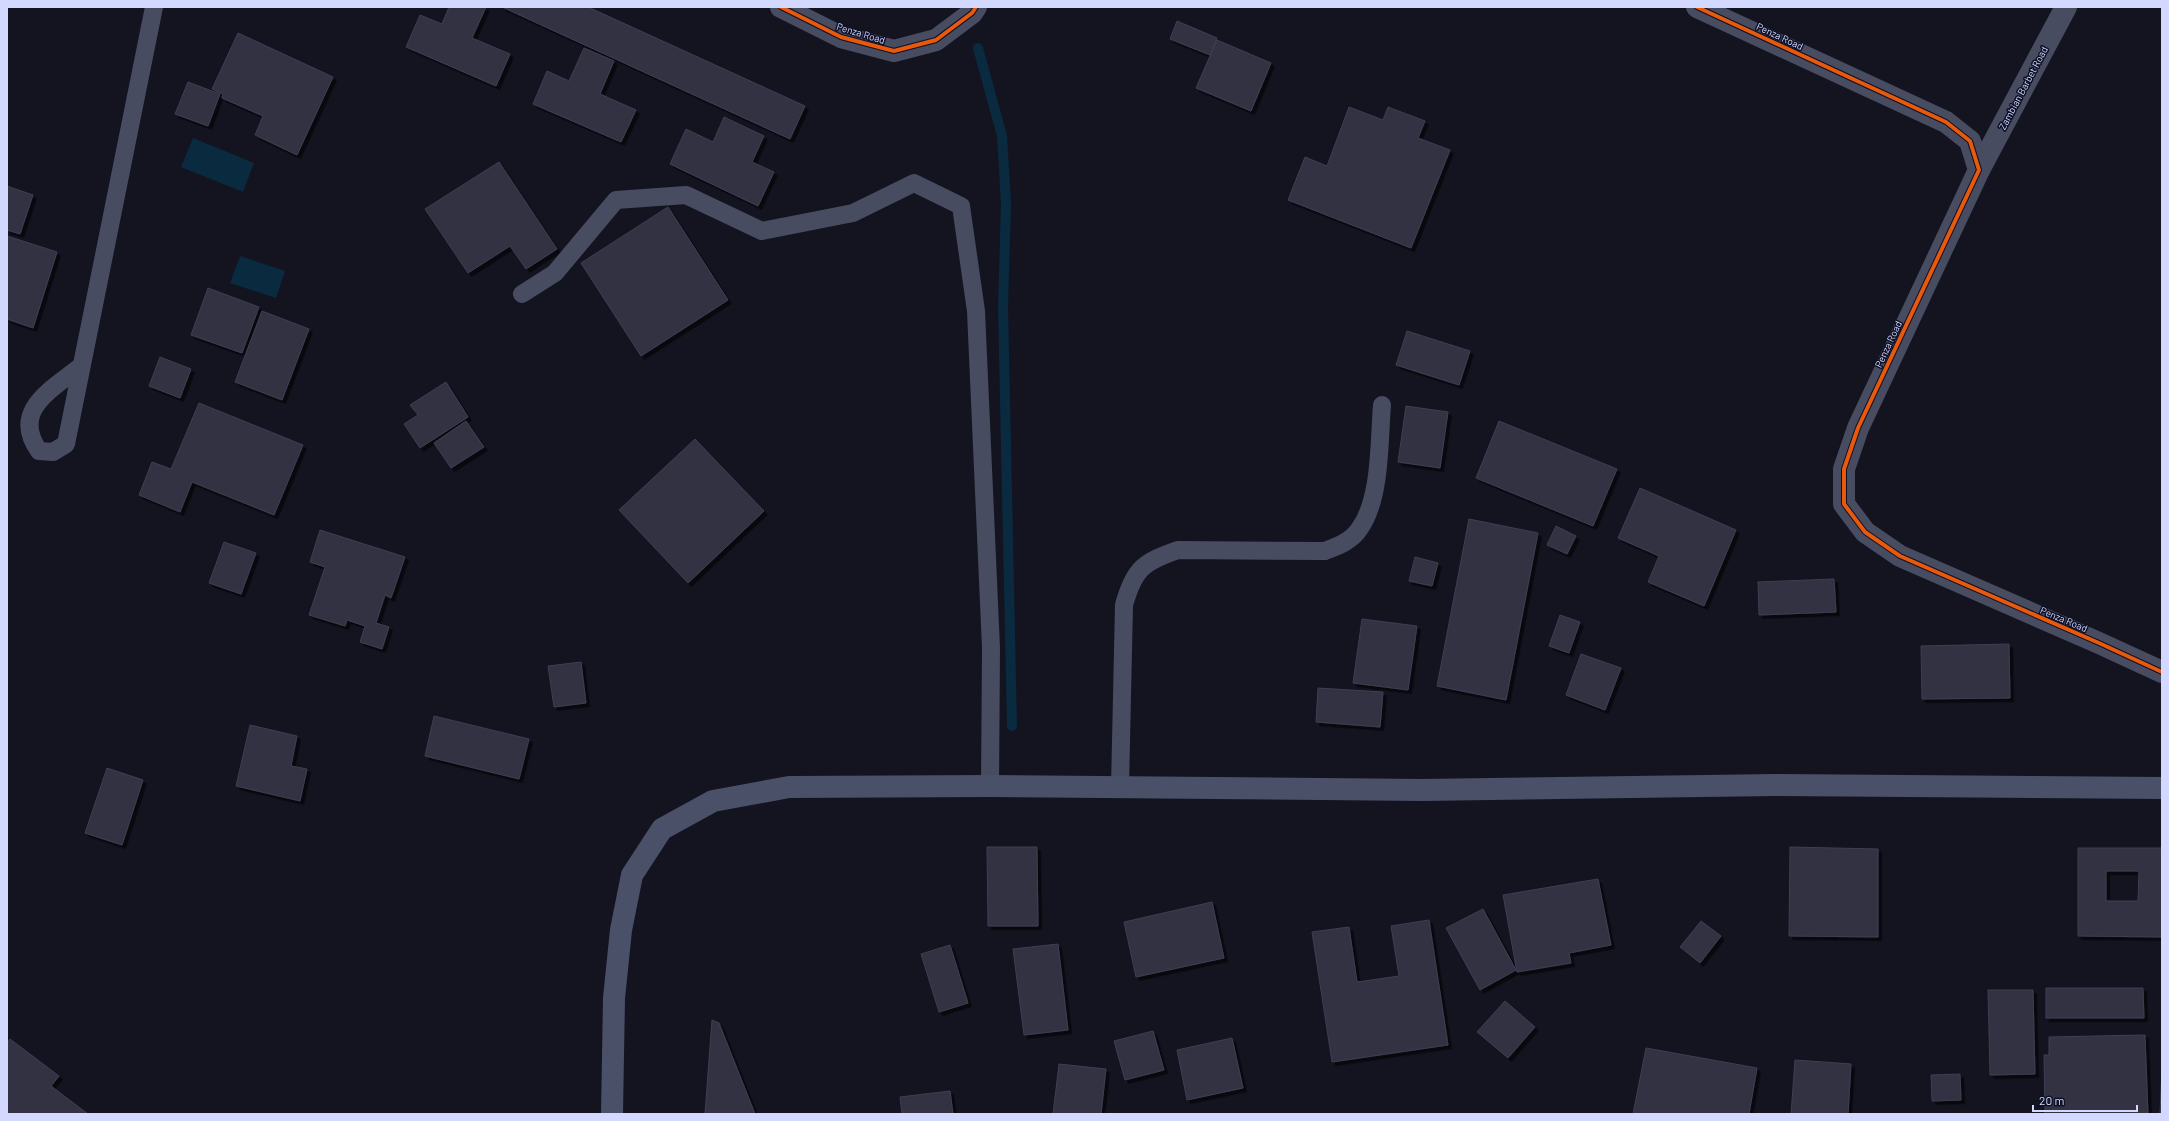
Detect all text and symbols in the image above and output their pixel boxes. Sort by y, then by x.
street label: Penza Road [835,20,887,46]
street label: Penza Road [1755,20,1805,52]
street label: Zambian Barbet Road [1996,44,2050,132]
street label: Penza Road [1872,319,1904,369]
street label: Penza Road [2039,604,2089,634]
scale bar [2033,1087,2137,1113]
text: 20 m [2039,1093,2065,1107]

